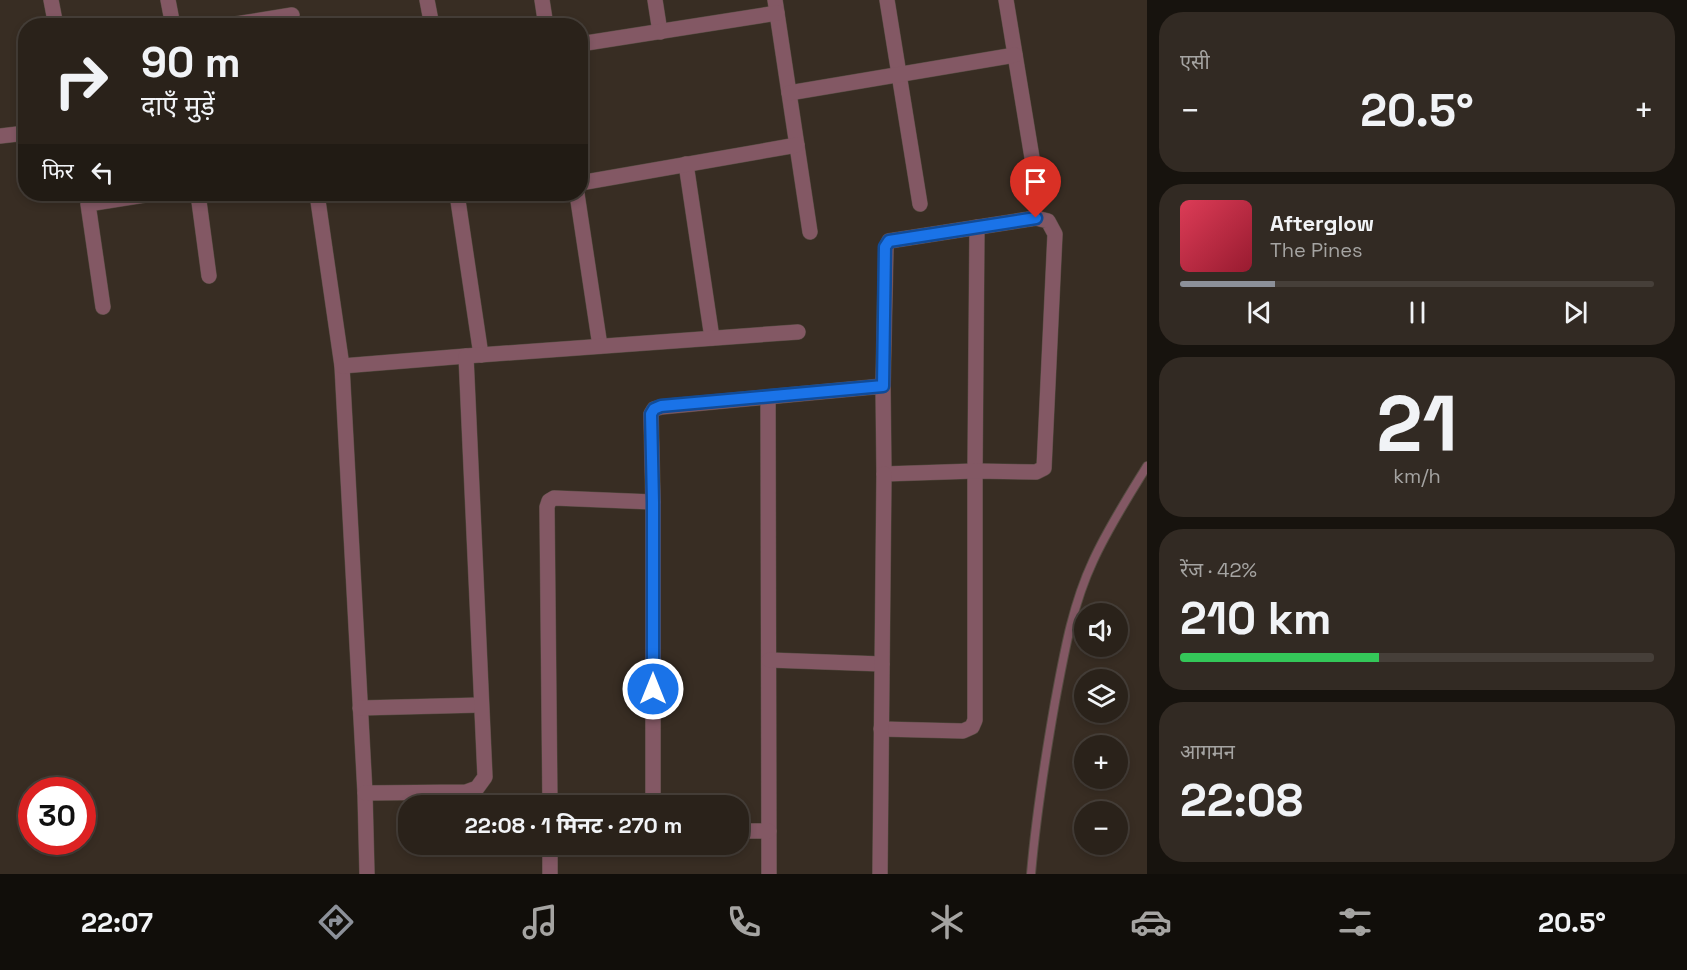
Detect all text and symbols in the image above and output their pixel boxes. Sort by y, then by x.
text: 90 m [141,36,241,89]
icon: right [42,42,120,120]
text: एसी [1180,49,1210,75]
text: 20.5° [1360,82,1474,139]
text: दाएँ मुड़ें [141,88,215,123]
text: − [1180,90,1200,132]
text: + [1634,90,1654,132]
icon: left [86,156,119,189]
pin [1010,156,1061,218]
text: फिर [42,157,74,185]
icon: arrive [1019,165,1052,198]
text: Afterglow [1270,209,1374,237]
text: The Pines [1270,237,1363,263]
icon: previous [1243,296,1276,329]
icon: pause [1401,296,1434,329]
icon: next [1559,296,1592,329]
text: 21 [1376,374,1458,474]
text: km/h [1393,463,1441,489]
text: रेंज · 42% [1180,557,1257,583]
text: 210 km [1180,590,1331,647]
map controls [1074,603,1128,855]
button: sound [1074,603,1128,657]
position arrow [621,657,685,721]
button: layers [1074,669,1128,723]
button: + [1074,735,1128,789]
text: आगमन [1180,739,1235,765]
text: 22:08 [1180,772,1303,829]
speed limit sign: 30 [18,777,96,855]
button: − [1074,801,1128,855]
text: 22:08 · 1 मिनट · 270 m [465,811,682,839]
icon: directions [315,901,357,943]
icon: music [519,901,561,943]
icon: phone [723,901,765,943]
icon: climate [926,901,968,943]
icon: car [1130,901,1172,943]
icon: filters [1334,901,1376,943]
text: 22:07 [81,905,153,940]
text: 20.5° [1538,905,1606,940]

